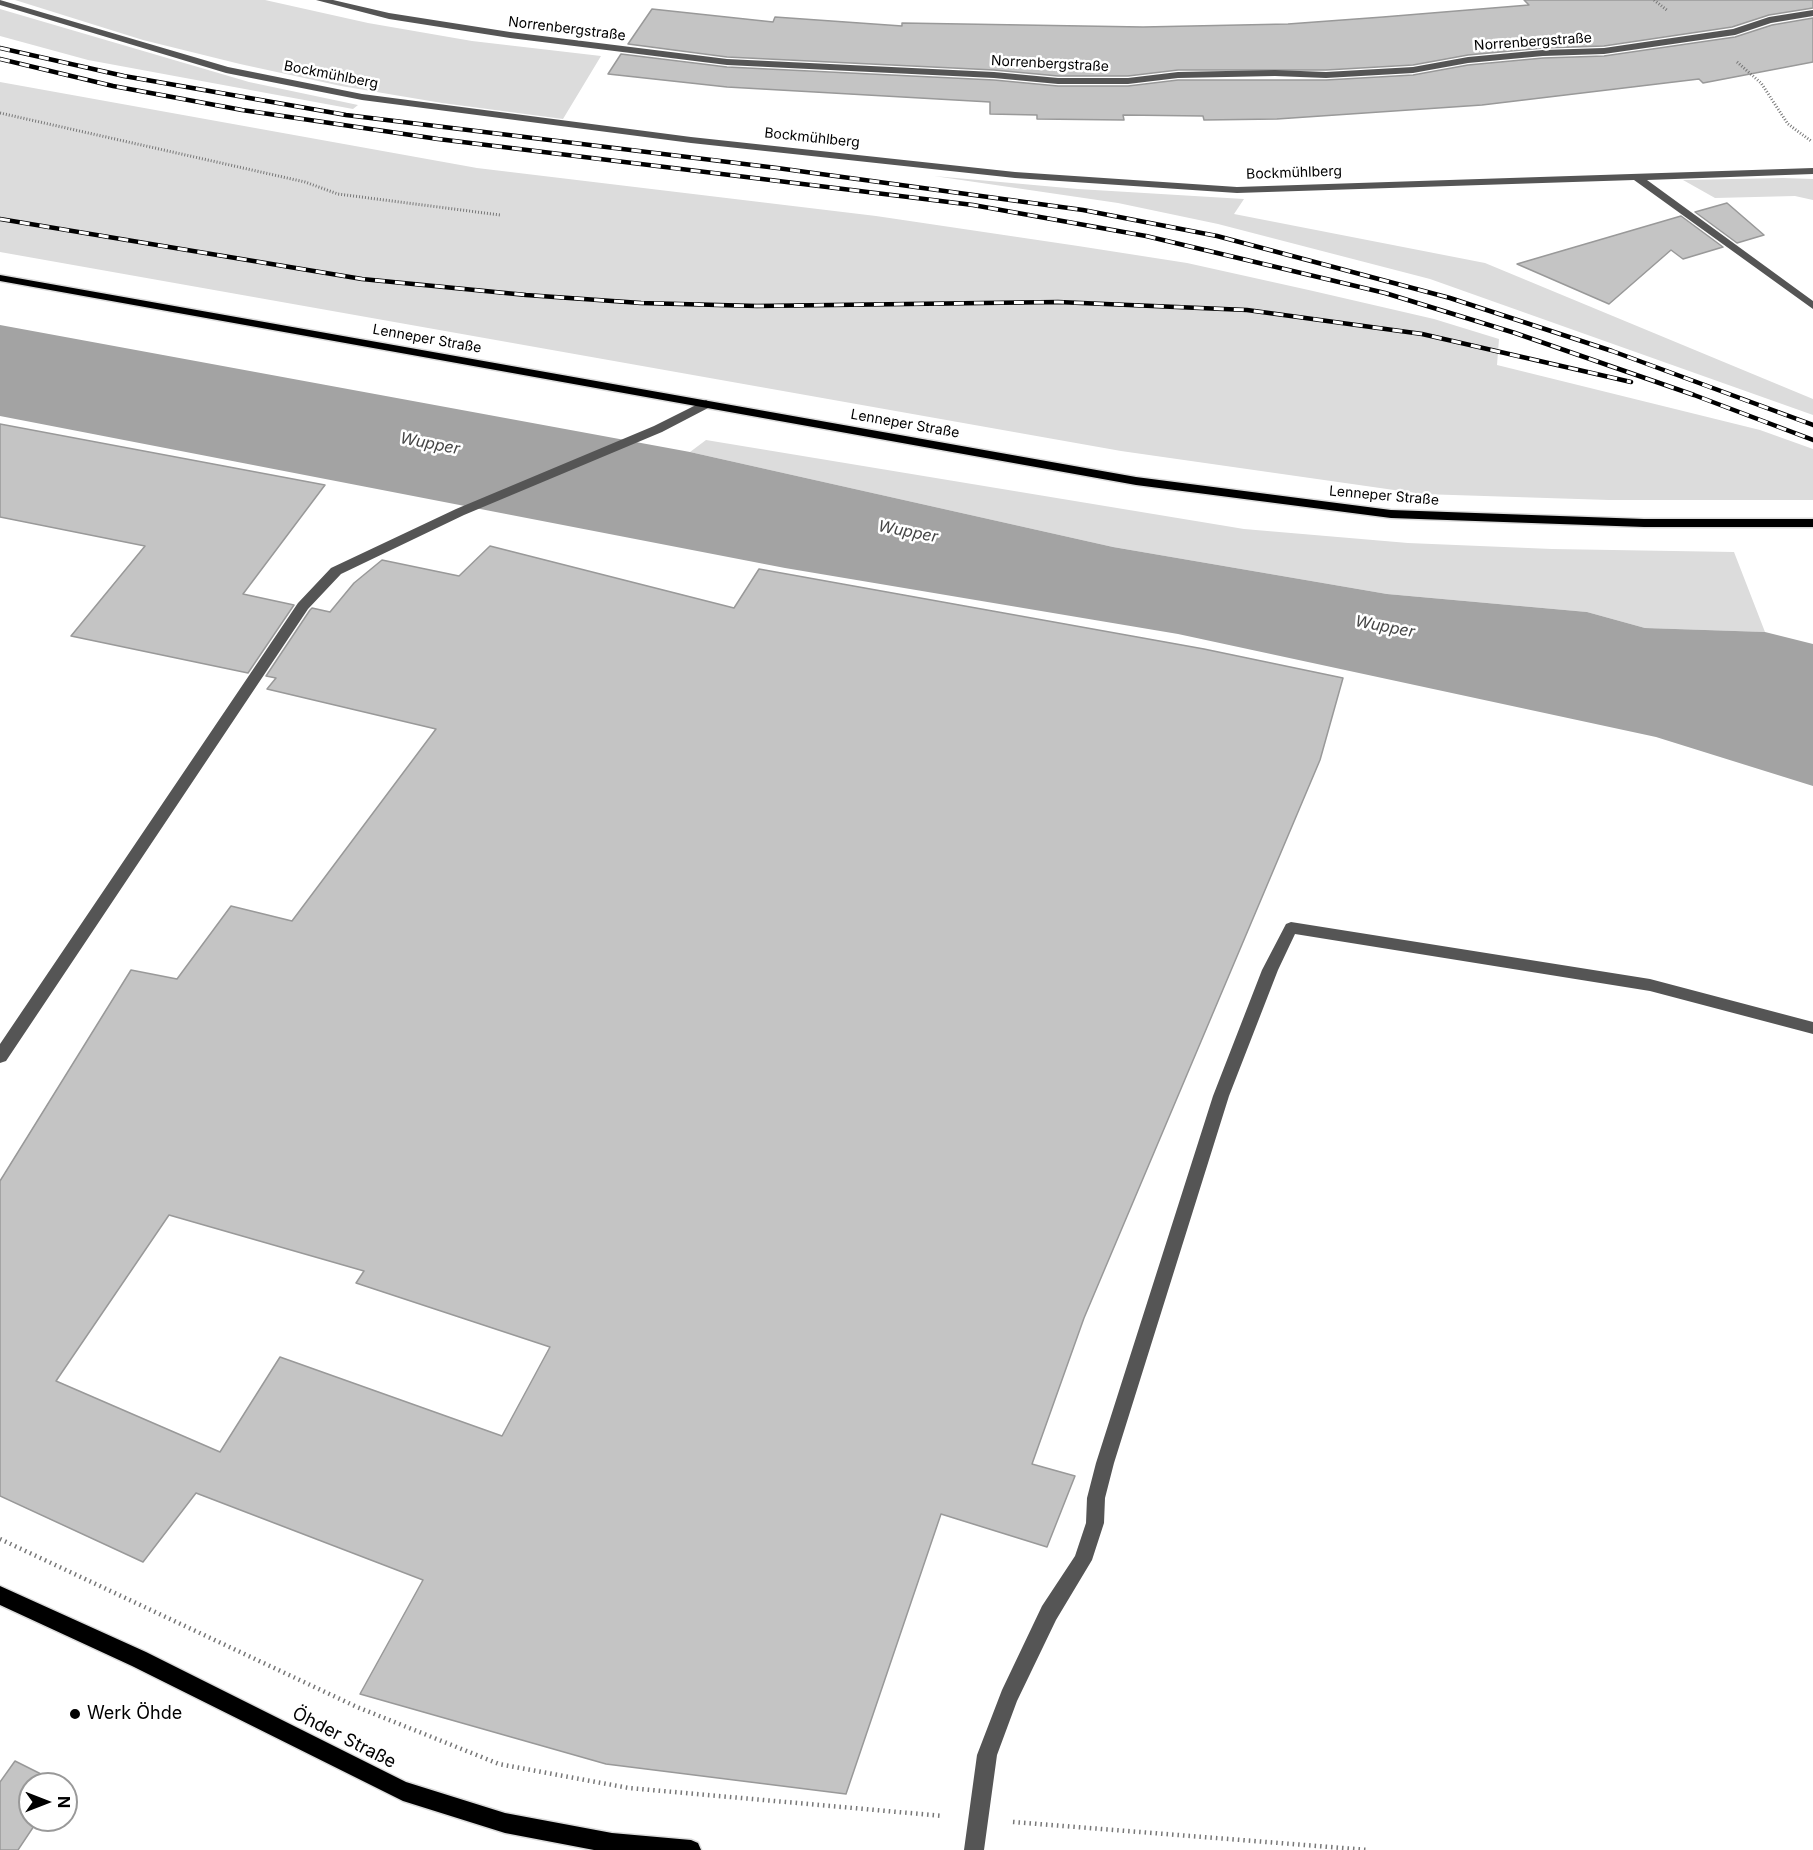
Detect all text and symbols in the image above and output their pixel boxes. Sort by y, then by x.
street label: Norrenbergstraße [507,13,627,45]
street label: Norrenbergstraße [1473,29,1593,55]
street label: Norrenbergstraße [991,53,1109,75]
street label: Bockmühlberg [282,58,380,92]
street label: Bockmühlberg [763,125,861,151]
street label: Bockmühlberg [1246,163,1342,183]
street label: Lenneper Straße [371,321,483,357]
street label: Lenneper Straße [849,406,961,442]
water label: Wupper [399,429,461,459]
street label: Lenneper Straße [1328,483,1440,509]
water label: Wupper [877,517,939,547]
water label: Wupper [1354,612,1416,642]
place label: Werk Öhde [87,1703,182,1725]
street label: Öhder Straße [288,1703,400,1773]
marker: Werk Öhde [68,1707,82,1721]
north arrow [18,1772,78,1832]
text: N [54,1796,74,1808]

